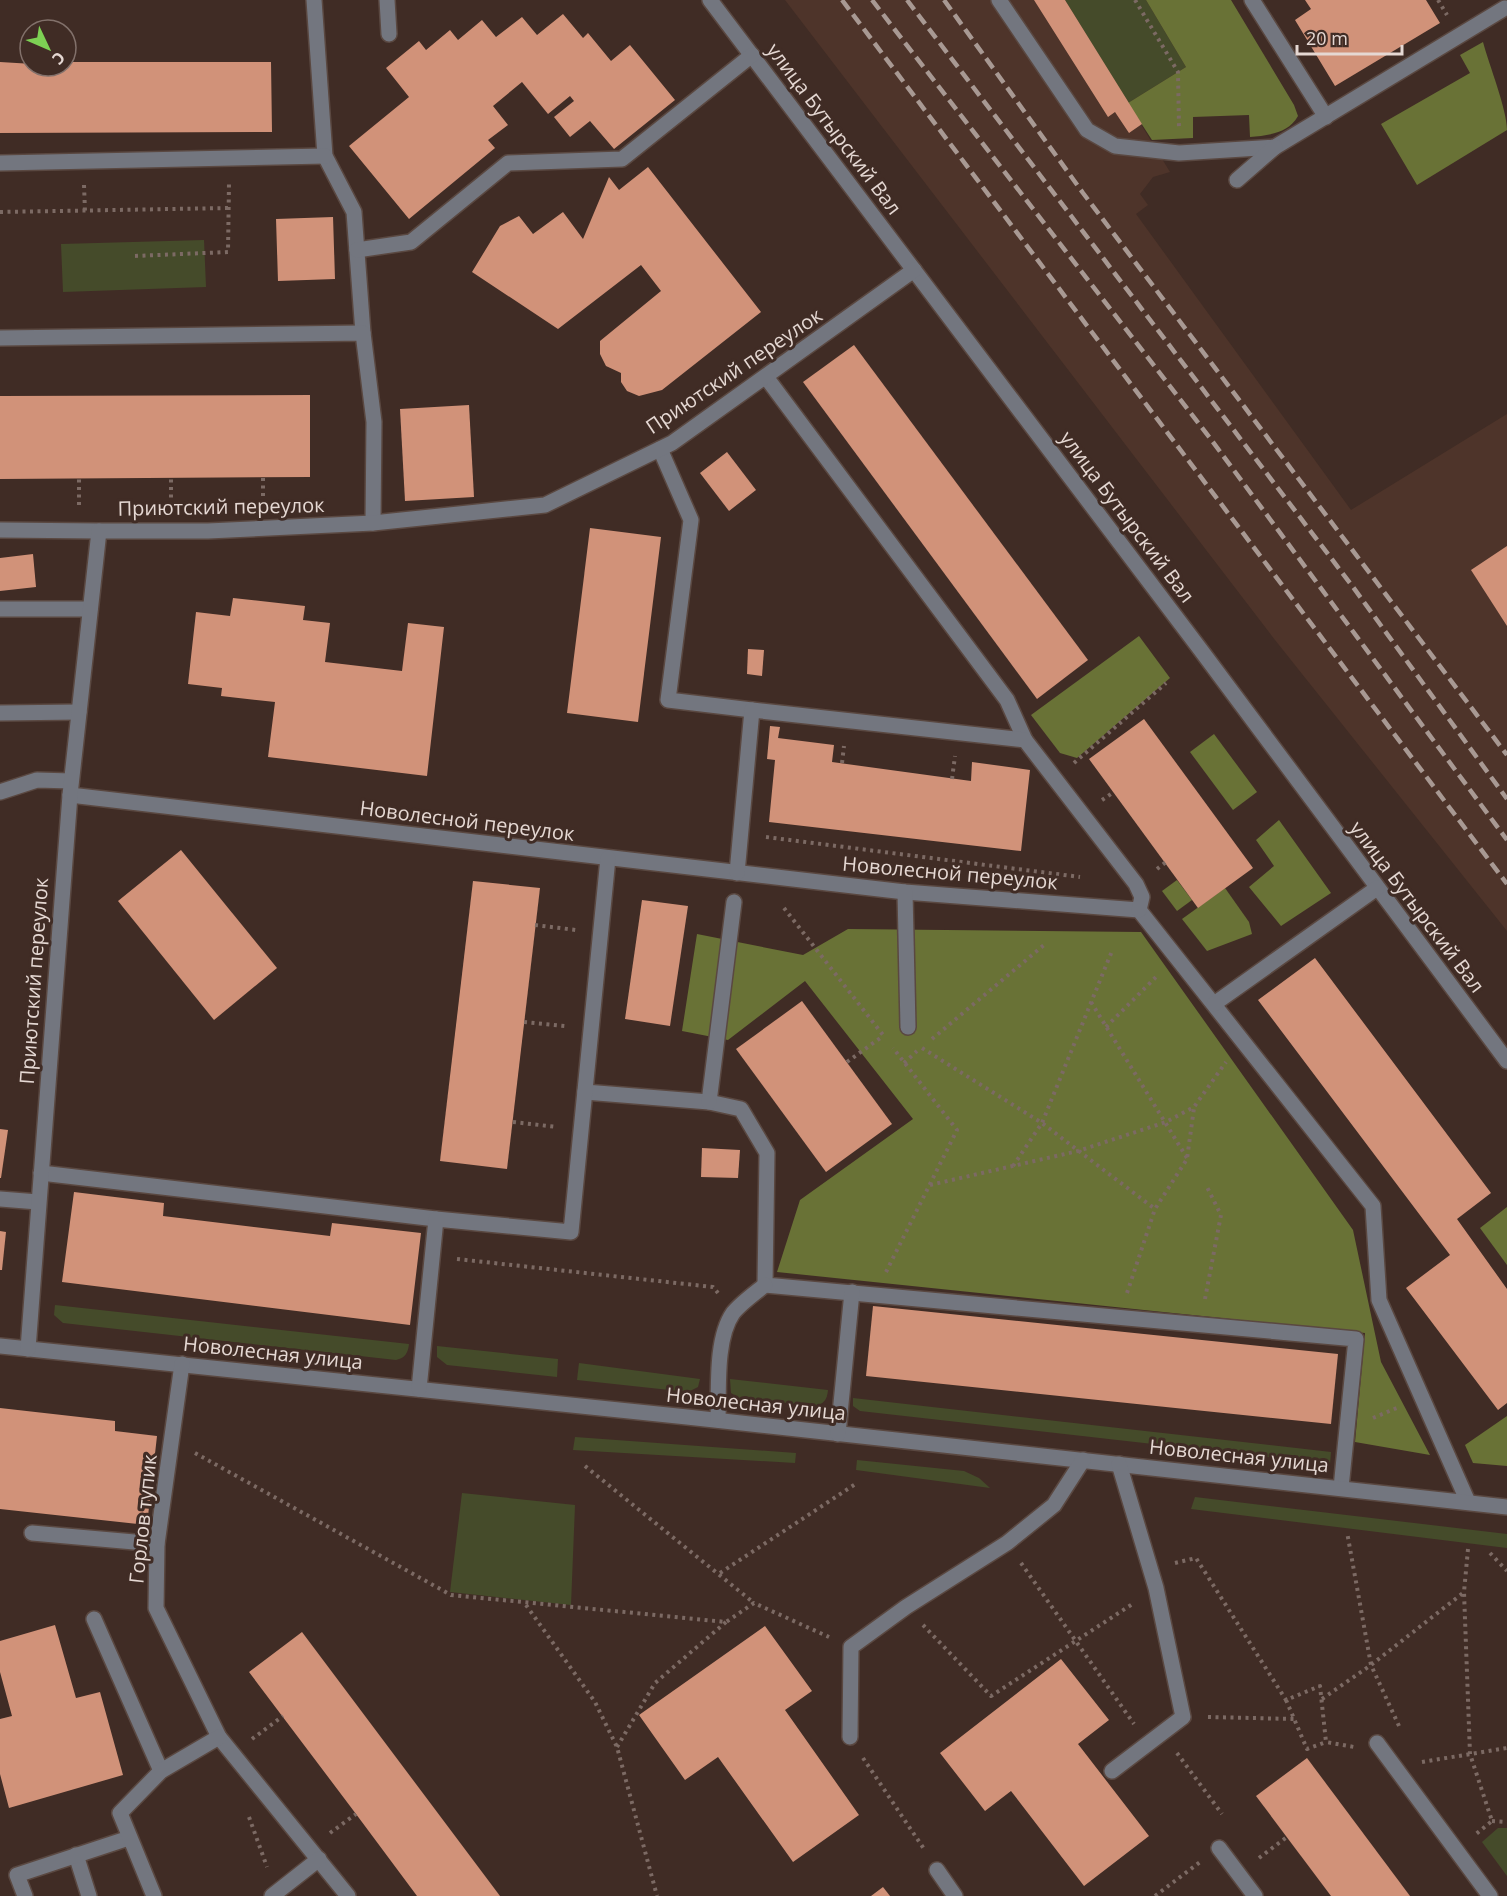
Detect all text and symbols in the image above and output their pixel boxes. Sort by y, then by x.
north arrow [18,18,78,78]
scale bar [1297,18,1402,56]
text: 20 m [1306,26,1348,50]
street label: улица Бутырский Вал [761,37,908,220]
text: С [47,47,70,70]
street label: Приютский переулок [640,301,828,440]
street label: улица Бутырский Вал [1054,425,1201,608]
street label: Приютский переулок [117,491,325,522]
street label: Новолесной переулок [358,794,577,847]
street label: улица Бутырский Вал [1344,815,1491,998]
street label: Новолесной переулок [841,850,1060,895]
street label: Приютский переулок [13,876,54,1085]
street label: Новолесная улица [182,1330,364,1375]
street label: Новолесная улица [665,1381,847,1426]
street label: Новолесная улица [1148,1433,1330,1478]
street label: Горлов тупик [122,1452,163,1585]

